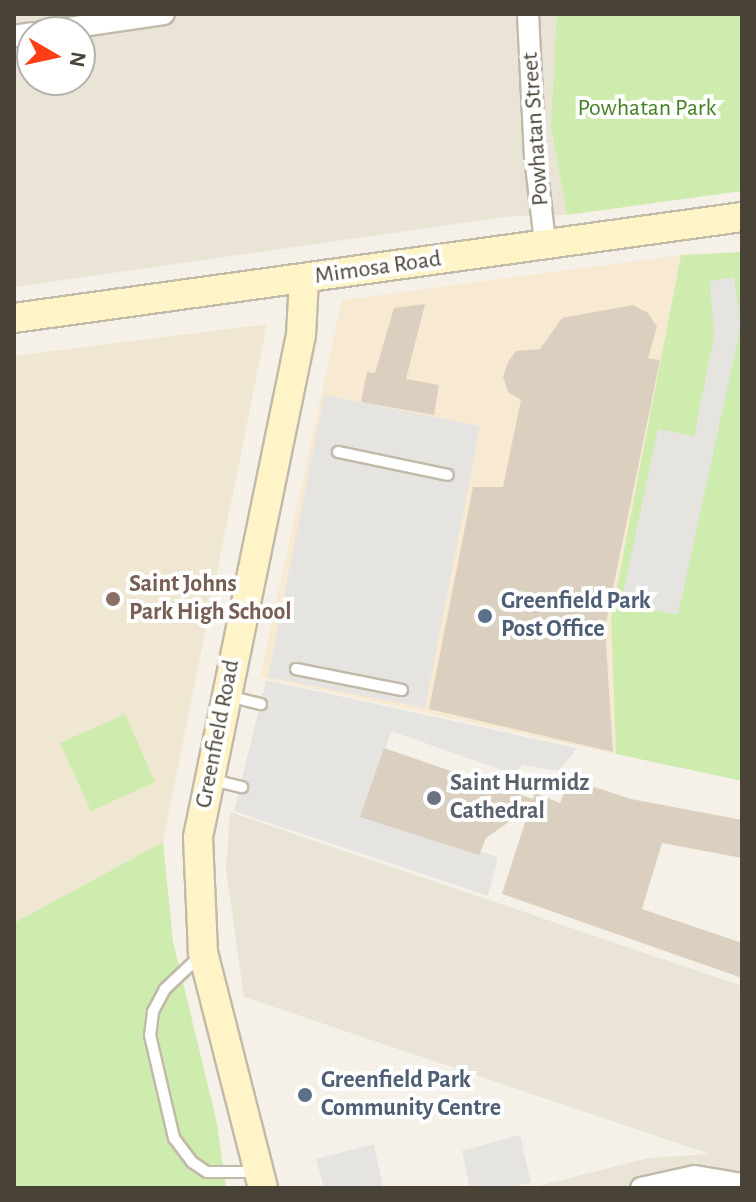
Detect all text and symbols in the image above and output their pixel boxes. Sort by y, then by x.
north arrow [16,16,96,96]
text: N [66,50,90,69]
street label: Powhatan Street [516,51,556,207]
park label: Powhatan Park [578,95,716,123]
street label: Mimosa Road [313,245,443,291]
place label: Saint Johns Park High School [129,571,292,627]
place label: Greenfield Park Post Office [501,588,651,644]
marker: Saint Johns Park High School [104,590,122,608]
marker: Greenfield Park Post Office [476,607,494,625]
street label: Greenfield Road [190,657,246,811]
place label: Saint Hurmidz Cathedral [450,770,589,826]
marker: Saint Hurmidz Cathedral [425,789,443,807]
place label: Greenfield Park Community Centre [321,1067,501,1123]
marker: Greenfield Park Community Centre [296,1086,314,1104]

